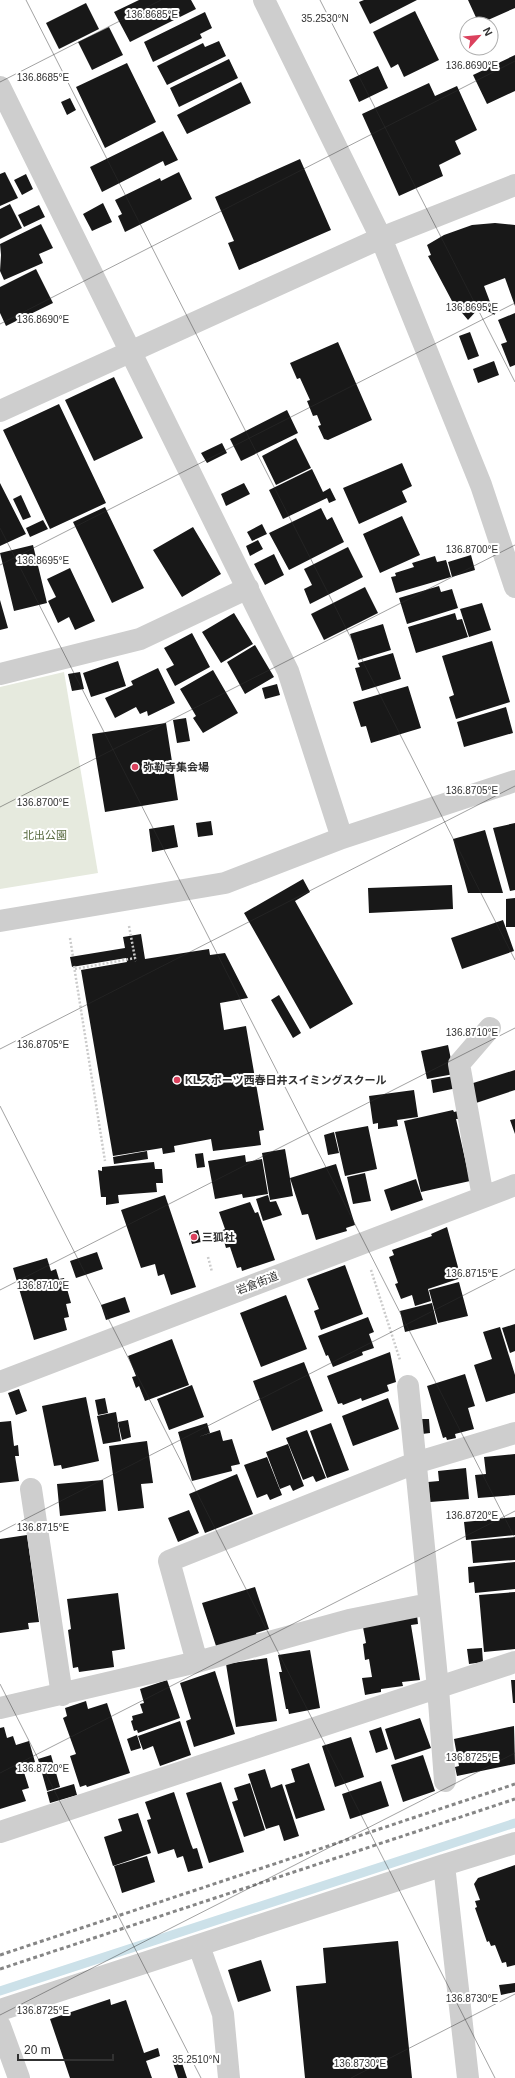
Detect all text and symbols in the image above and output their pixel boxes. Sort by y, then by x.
text: 136.8685°E [126,9,179,20]
text: 35.2530°N [301,13,349,24]
north arrow [459,16,499,56]
text: N [481,25,495,38]
text: 136.8690°E [446,60,499,71]
text: 136.8685°E [17,72,70,83]
text: 136.8695°E [446,302,499,313]
text: 136.8690°E [17,314,70,325]
text: 136.8700°E [446,544,499,555]
text: 136.8695°E [17,555,70,566]
place label: 弥勒寺集会場 [143,761,209,773]
marker: 弥勒寺集会場 [130,762,140,772]
text: 136.8705°E [446,785,499,796]
text: 136.8700°E [17,797,70,808]
park label: 北出公園 [23,829,67,841]
text: 136.8710°E [446,1027,499,1038]
text: 136.8705°E [17,1039,70,1050]
place label: KLスポーツ西春日井スイミングスクール [185,1074,386,1086]
marker: KLスポーツ西春日井スイミングスクール [172,1075,182,1085]
place label: 三狐社 [202,1231,235,1243]
marker: 三狐社 [189,1232,199,1242]
text: 136.8715°E [446,1268,499,1279]
street label: 岩倉街道 [234,1270,280,1296]
text: 136.8710°E [17,1280,70,1291]
text: 136.8720°E [446,1510,499,1521]
text: 136.8715°E [17,1522,70,1533]
text: 136.8725°E [446,1752,499,1763]
text: 136.8720°E [17,1763,70,1774]
text: 136.8730°E [446,1993,499,2004]
text: 136.8725°E [17,2005,70,2016]
scale bar [18,2036,113,2062]
text: 20 m [24,2043,51,2057]
text: 35.2510°N [172,2054,220,2065]
text: 136.8730°E [334,2058,387,2069]

